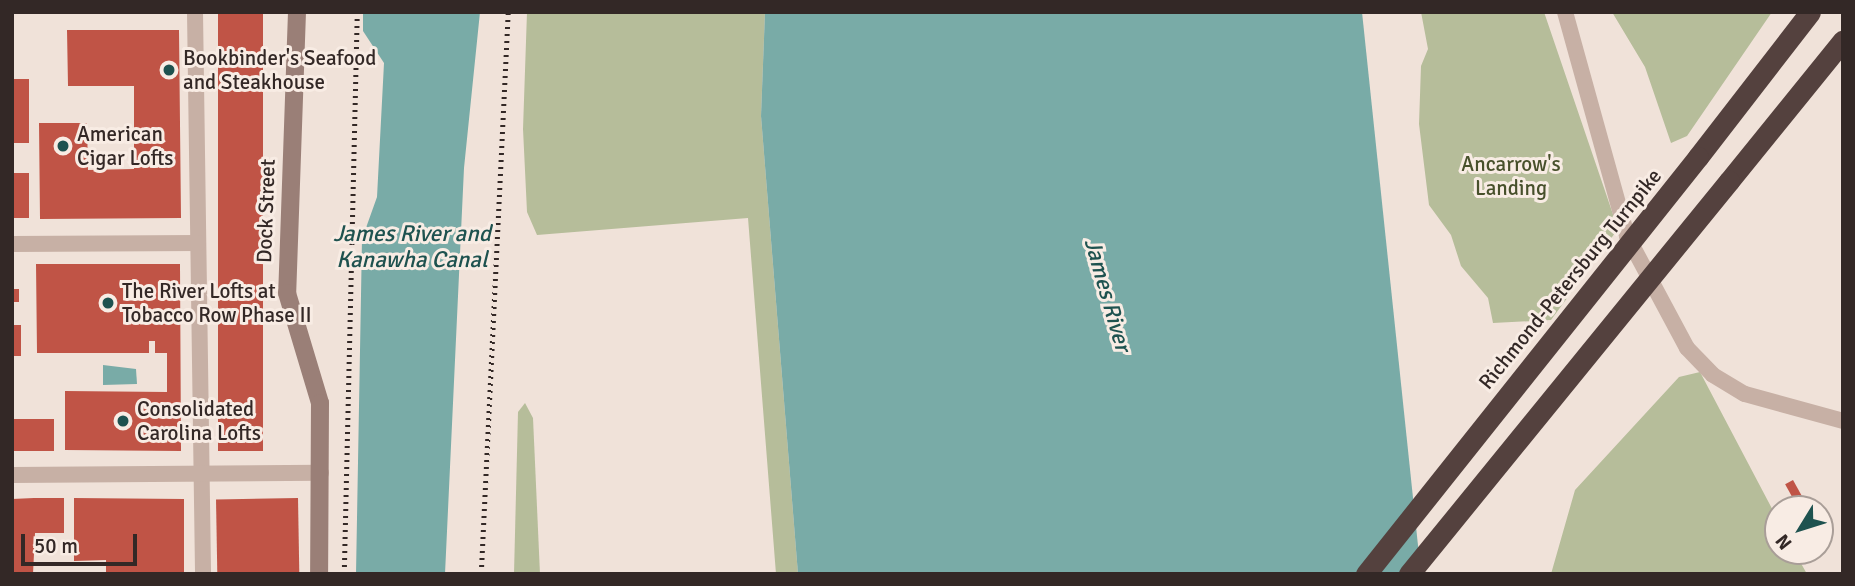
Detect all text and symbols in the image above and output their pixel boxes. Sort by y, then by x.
place label: Bookbinder's Seafood and Steakhouse [183,45,376,95]
marker: Bookbinder's Seafood and Steakhouse [161,62,177,78]
place label: American Cigar Lofts [77,121,174,171]
marker: American Cigar Lofts [55,138,71,154]
park label: Ancarrow's Landing [1461,151,1561,201]
street label: Dock Street [252,158,280,264]
street label: Richmond-Petersburg Turnpike [1473,164,1667,394]
water label: James River and Kanawha Canal [333,220,491,274]
water label: James River [1078,235,1136,355]
place label: The River Lofts at Tobacco Row Phase II [122,278,312,328]
marker: The River Lofts at Tobacco Row Phase II [100,295,116,311]
place label: Consolidated Carolina Lofts [137,396,261,446]
marker: Consolidated Carolina Lofts [115,413,131,429]
north arrow [1764,495,1834,565]
scale bar [24,520,140,564]
text: N [1771,529,1798,554]
text: 50 m [34,533,78,559]

